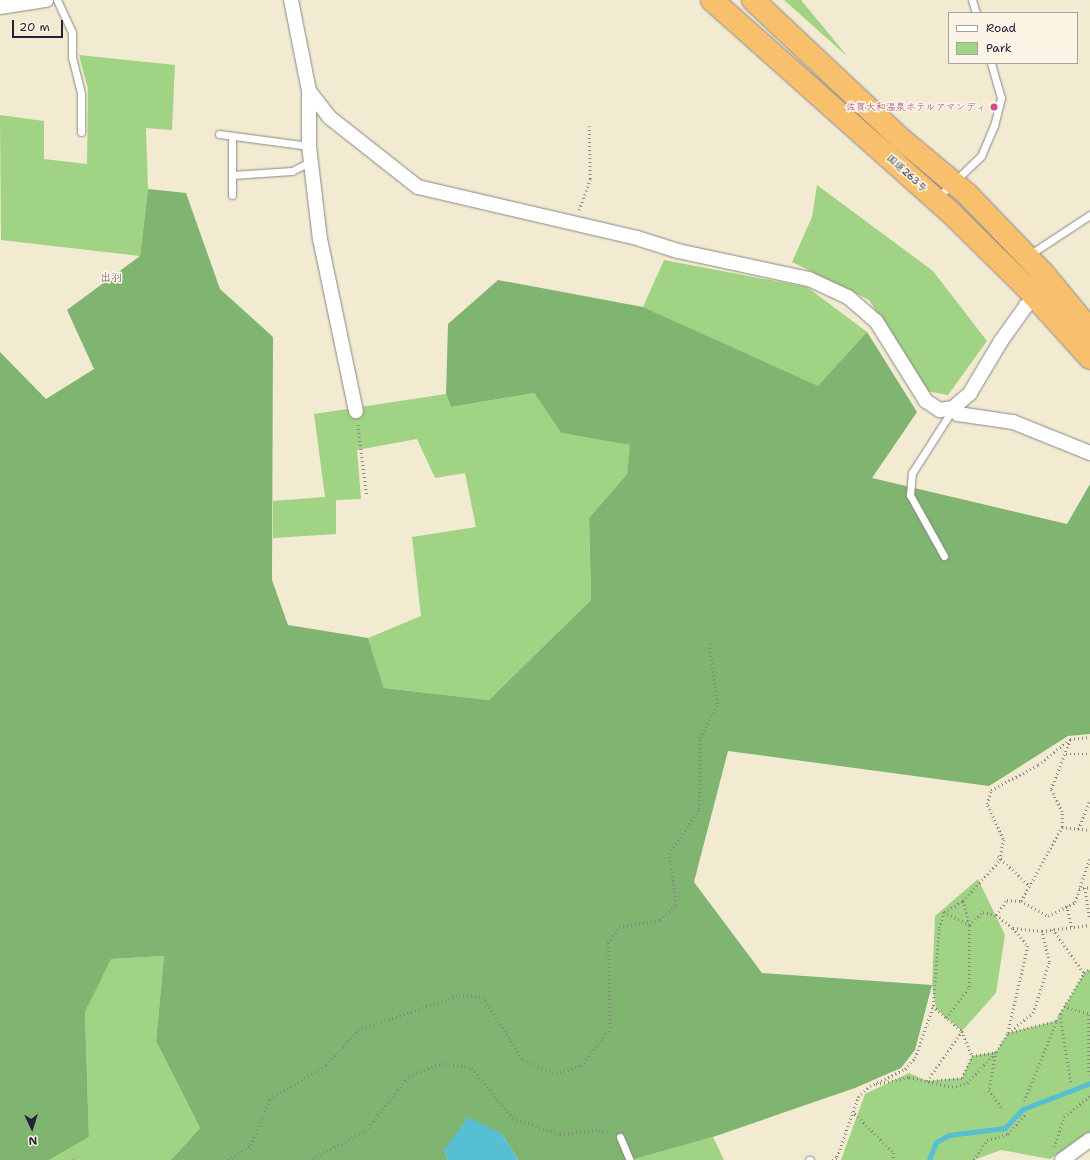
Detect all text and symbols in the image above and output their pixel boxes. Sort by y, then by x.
scale bar [14,12,65,38]
legend [948,12,1078,64]
text: 20 m [19,19,50,35]
text: Road [986,20,1016,36]
text: Park [986,40,1012,56]
place label: 佐賀大和温泉ホテルアマンディ [846,101,986,113]
marker: 佐賀大和温泉ホテルアマンディ [989,102,999,112]
street label: 国道263号 [884,152,930,194]
district label: 出羽 [100,271,122,285]
north arrow [12,1108,52,1148]
text: N [28,1133,38,1148]

